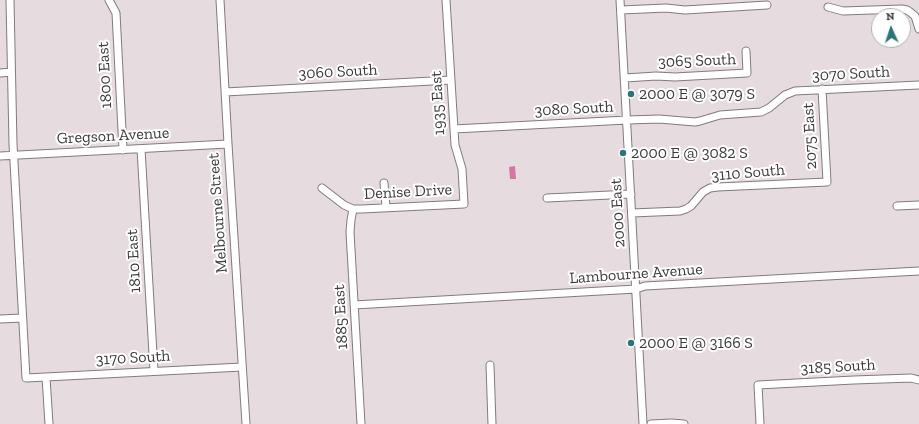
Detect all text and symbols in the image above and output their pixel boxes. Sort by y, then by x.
north arrow [871,8,911,48]
text: N [886,10,895,23]
street label: 1800 East [94,41,116,109]
street label: 3065 South [658,50,736,72]
street label: 3060 South [298,60,378,84]
street label: 3070 South [812,62,890,86]
street label: 1935 East [427,70,449,136]
place label: 2000 E @ 3079 S [639,84,755,104]
marker: 2000 E @ 3079 S [626,89,636,99]
street label: 3080 South [534,97,614,121]
street label: 2075 East [799,102,821,170]
street label: Gregson Avenue [56,123,170,149]
place label: 2000 E @ 3082 S [631,143,748,163]
marker: 2000 E @ 3082 S [618,148,628,158]
street label: Melbourne Street [204,152,232,274]
street label: 3110 South [711,160,785,186]
street label: 2000 East [607,178,629,248]
street label: Denise Drive [363,180,453,204]
street label: 1810 East [123,229,145,293]
street label: Lambourne Avenue [569,260,703,288]
street label: 1885 East [330,284,352,350]
place label: 2000 E @ 3166 S [639,333,753,353]
marker: 2000 E @ 3166 S [626,338,636,348]
street label: 3170 South [95,346,171,370]
street label: 3185 South [800,355,876,379]

